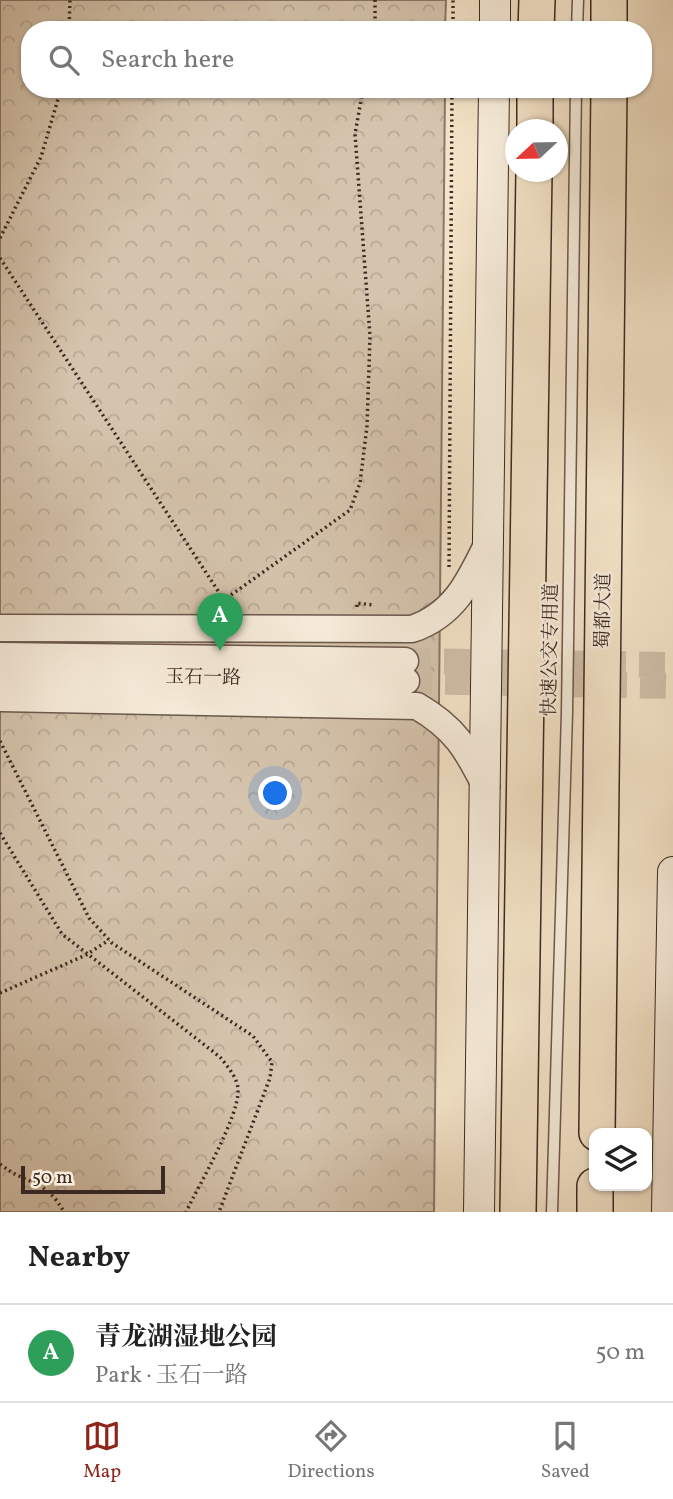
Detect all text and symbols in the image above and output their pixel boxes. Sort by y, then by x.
search box [21,21,652,98]
icon: search [45,41,83,79]
text: Search here [101,42,234,78]
north arrow [505,119,568,182]
street label: 蜀都大道 [590,573,618,649]
street label: 快速公交专用道 [537,583,565,717]
pin: A [197,593,243,651]
street label: 玉石一路 [165,664,241,692]
your location [258,776,292,810]
map controls [589,1128,652,1191]
button: layers [589,1128,652,1191]
scale bar [21,1163,164,1195]
text: 50 m [32,1165,73,1191]
text: Nearby [28,1237,130,1279]
text: 青龙湖湿地公园 [95,1320,277,1356]
text: A [43,1337,59,1369]
text: 50 m [596,1337,645,1369]
text: Park · 玉石一路 [95,1360,248,1392]
tab: Map [83,1417,121,1485]
tab: Directions [288,1417,375,1485]
tab: Saved [541,1417,590,1485]

